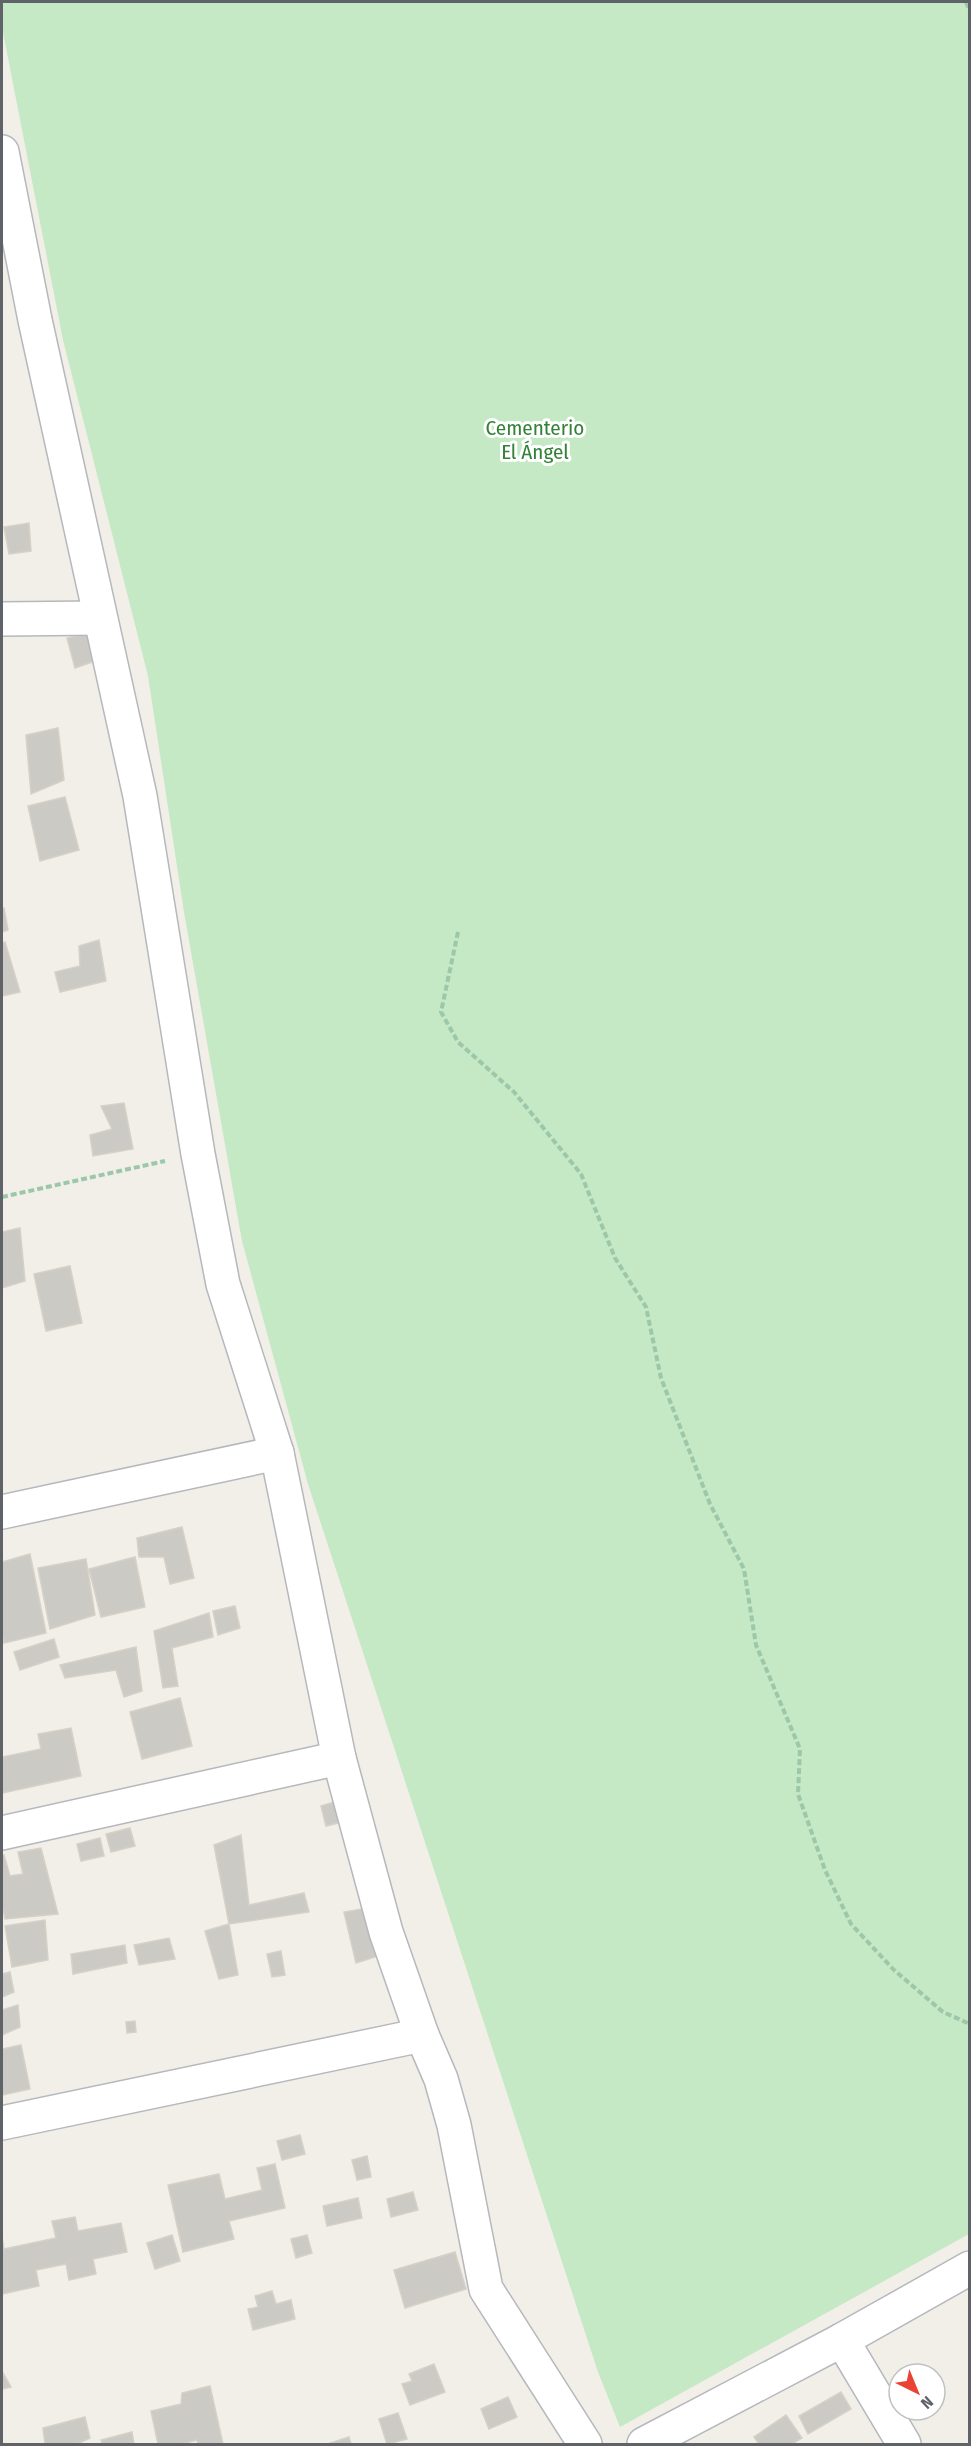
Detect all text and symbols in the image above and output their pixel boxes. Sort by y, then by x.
park label: Cementerio El Ángel [486,415,584,465]
north arrow [887,2362,947,2422]
text: N [917,2392,937,2413]

